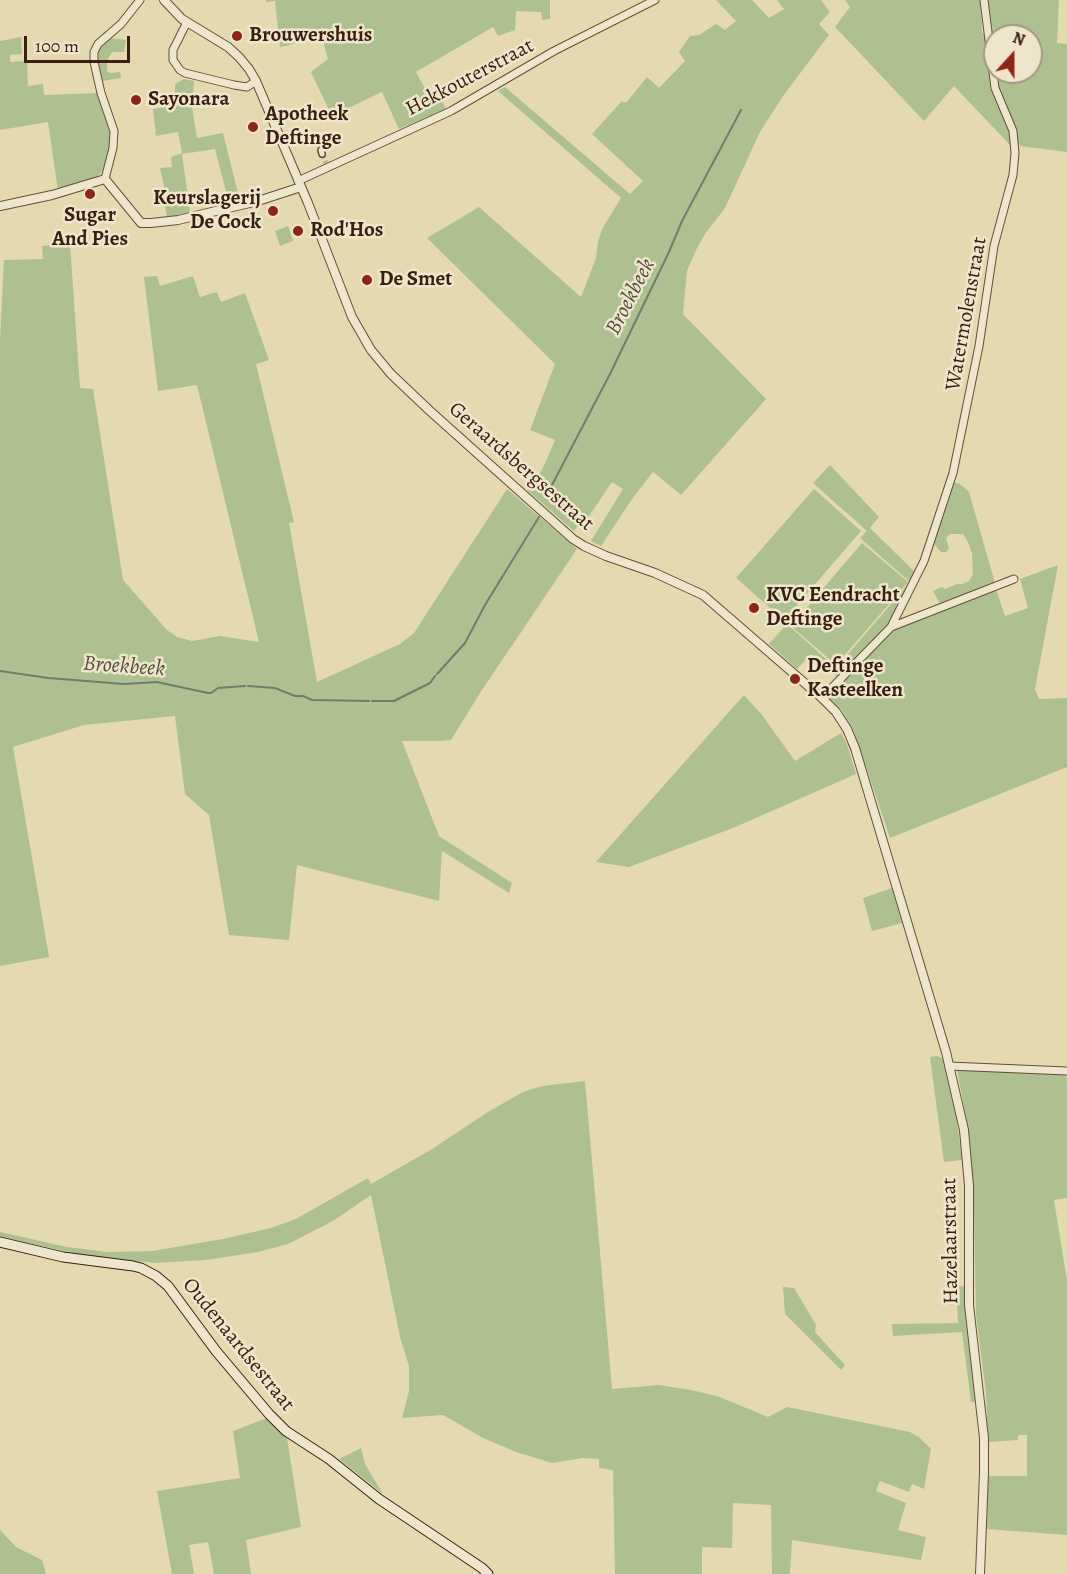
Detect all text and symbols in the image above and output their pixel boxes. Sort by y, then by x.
place label: Brouwershuis [249,23,372,49]
scale bar [27,24,134,62]
north arrow [983,24,1043,84]
text: N [1009,27,1028,51]
marker: Brouwershuis [230,29,244,43]
text: 100 m [35,34,79,58]
street label: Hekkouterstraat [402,34,538,122]
place label: Sayonara [148,87,230,113]
marker: Sayonara [129,93,143,107]
place label: Apotheek Deftinge [265,102,348,152]
marker: Apotheek Deftinge [246,120,260,134]
place label: Keurslagerij De Cock [153,186,261,236]
marker: Sugar And Pies [83,187,97,201]
place label: Sugar And Pies [52,203,128,253]
marker: Keurslagerij De Cock [266,204,280,218]
place label: Rod'Hos [310,218,383,244]
marker: Rod'Hos [291,224,305,238]
street label: Watermolenstraat [941,235,993,393]
water label: Broekbeek [601,255,661,339]
place label: De Smet [379,267,452,293]
marker: De Smet [360,273,374,287]
street label: Geraardsbergsestraat [443,397,599,537]
place label: KVC Eendracht Deftinge [766,583,900,633]
marker: KVC Eendracht Deftinge [747,601,761,615]
water label: Broekbeek [82,651,166,683]
place label: Deftinge Kasteelken [807,654,903,704]
marker: Deftinge Kasteelken [788,672,802,686]
street label: Hazelaarstraat [937,1177,965,1305]
street label: Oudenaardsestraat [177,1273,299,1417]

